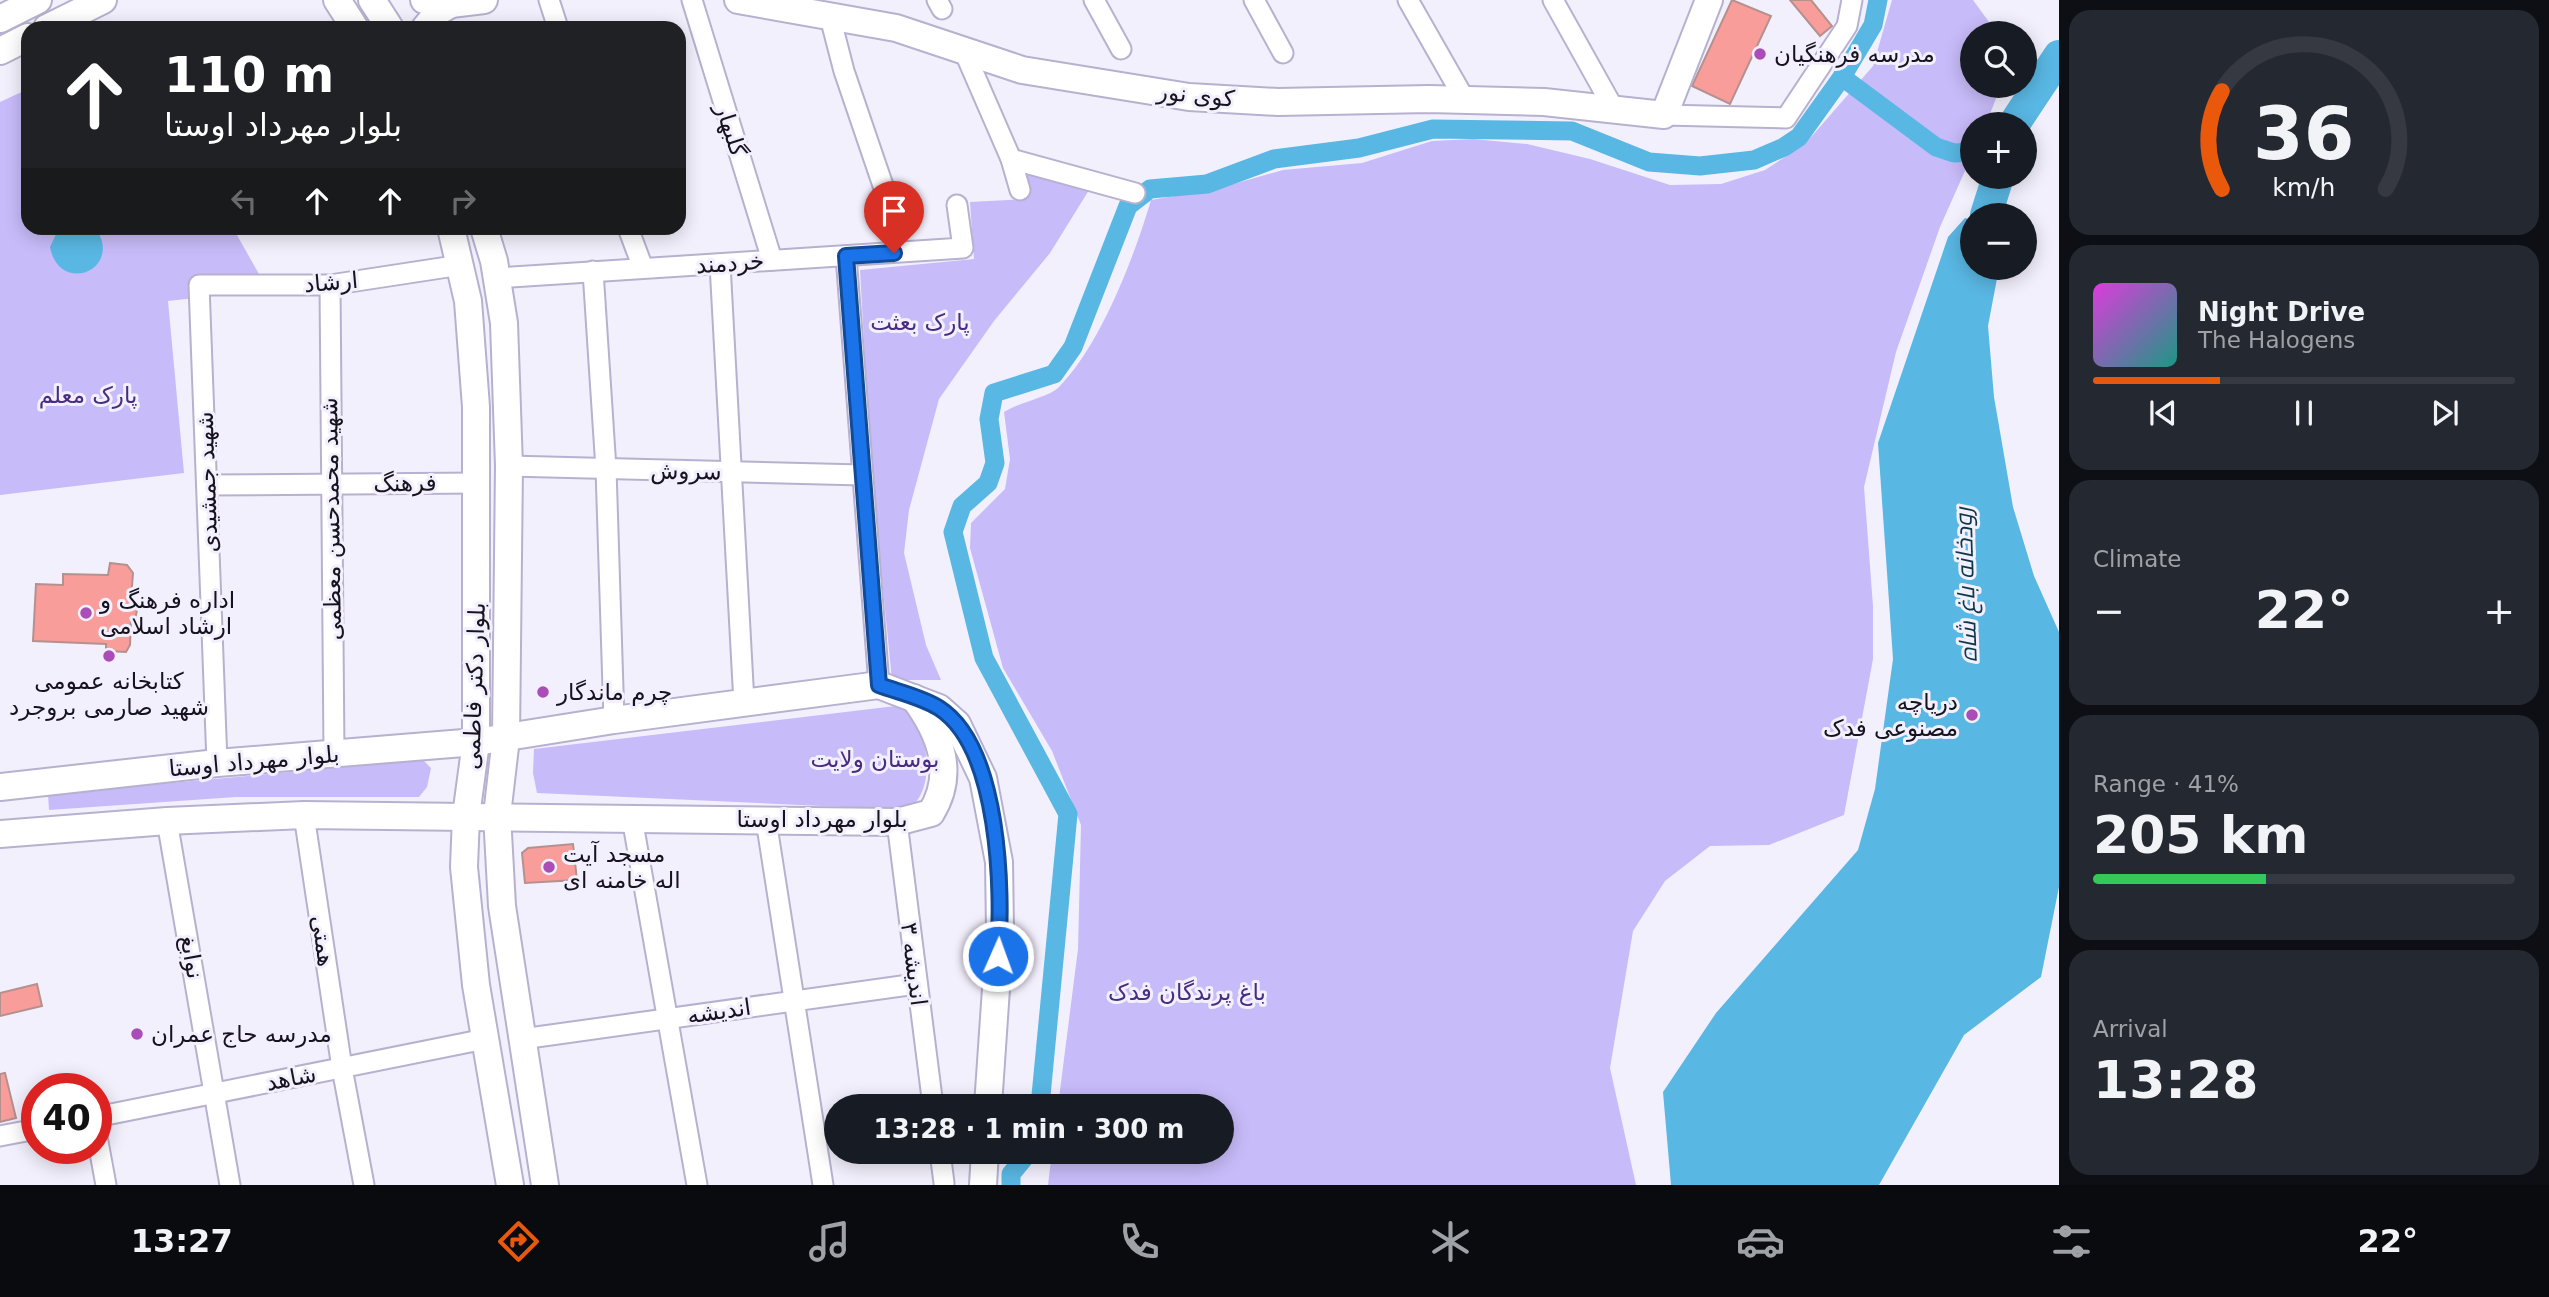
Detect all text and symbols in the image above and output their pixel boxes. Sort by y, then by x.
map controls [1960,21,2037,280]
button: search [1960,21,2037,98]
place label: مدرسه فرهنگیان [1774,41,1935,68]
marker: مدرسه فرهنگیان [1752,46,1768,62]
text: 110 m [164,47,334,104]
icon: ahead [49,49,140,140]
street label: کوی نور [1155,78,1236,113]
text: 36 [2253,91,2355,176]
street label: گلبهار [709,99,752,160]
text: بلوار مهرداد اوستا [164,106,402,144]
button: + [1960,112,2037,189]
text: km/h [2272,172,2336,201]
pin [864,181,924,253]
icon: left [225,182,263,220]
icon: ahead [298,182,336,220]
icon: ahead [371,182,409,220]
icon: right [444,182,482,220]
icon: arrive [875,192,913,230]
button: − [1960,203,2037,280]
street label: خردمند [695,248,765,279]
street label: ارشاد [303,267,359,298]
text: Night Drive [2198,297,2365,327]
park label: پارک بعثت [870,309,970,336]
text: The Halogens [2198,327,2355,353]
park label: پارک معلم [39,382,137,409]
icon: previous [2144,394,2182,432]
icon: pause [2285,394,2323,432]
icon: next [2426,394,2464,432]
street label: شهید محمدحسن معظمی [316,397,347,641]
street label: شهید جمشیدی [192,411,223,553]
street label: سروش [650,457,722,486]
street label: فرهنگ [373,469,437,498]
water label: رودخانه باغ شاه [1949,506,1985,663]
text: Climate [2093,546,2182,572]
text: 22° [2255,580,2353,640]
place label: اداره فرهنگ و ارشاد اسلامی [99,587,235,640]
text: − [2093,589,2125,633]
text: + [2483,589,2515,633]
street label: بلوار دکتر فاطمی [458,602,491,770]
marker: اداره فرهنگ و ارشاد اسلامی [78,605,94,621]
marker: کتابخانه عمومی شهید صارمی بروجرد [101,648,117,664]
place label: کتابخانه عمومی شهید صارمی بروجرد [9,668,209,721]
place label: چرم ماندگار [556,679,672,706]
marker: چرم ماندگار [535,684,551,700]
place label: دریاچه مصنوعی فدک [1823,689,1958,742]
marker: دریاچه مصنوعی فدک [1964,707,1980,723]
street label: بلوار مهرداد اوستا [168,741,341,782]
park label: بوستان ولایت [811,746,939,773]
text: Range · 41% [2093,771,2239,797]
text: 205 km [2093,805,2308,865]
street label: بلوار مهرداد اوستا [736,806,908,833]
place label: مسجد آیت اله خامنه ای [563,840,681,893]
marker: مسجد آیت اله خامنه ای [541,859,557,875]
street label: همتی [307,914,339,968]
position arrow [961,919,1035,993]
street label: اندیشه ۳ [896,921,932,1007]
street label: نوابغ [174,933,209,981]
park label: باغ پرندگان فدک [1108,979,1266,1006]
street label: اندیشه [685,994,753,1028]
text: Arrival [2093,1016,2168,1042]
place label: مدرسه حاج عمران [151,1021,332,1048]
marker: مدرسه حاج عمران [129,1026,145,1042]
text: 13:28 [2093,1050,2259,1110]
street label: شاهد [264,1060,318,1096]
speed limit sign: 40 [21,1073,112,1164]
text: 13:28 · 1 min · 300 m [874,1114,1184,1144]
icon: directions [494,1217,543,1266]
icon: music [805,1217,854,1266]
icon: phone [1115,1217,1164,1266]
icon: climate [1426,1217,1475,1266]
icon: car [1736,1217,1785,1266]
icon: filters [2047,1217,2096,1266]
text: 13:27 [131,1222,233,1260]
text: 22° [2358,1222,2418,1260]

